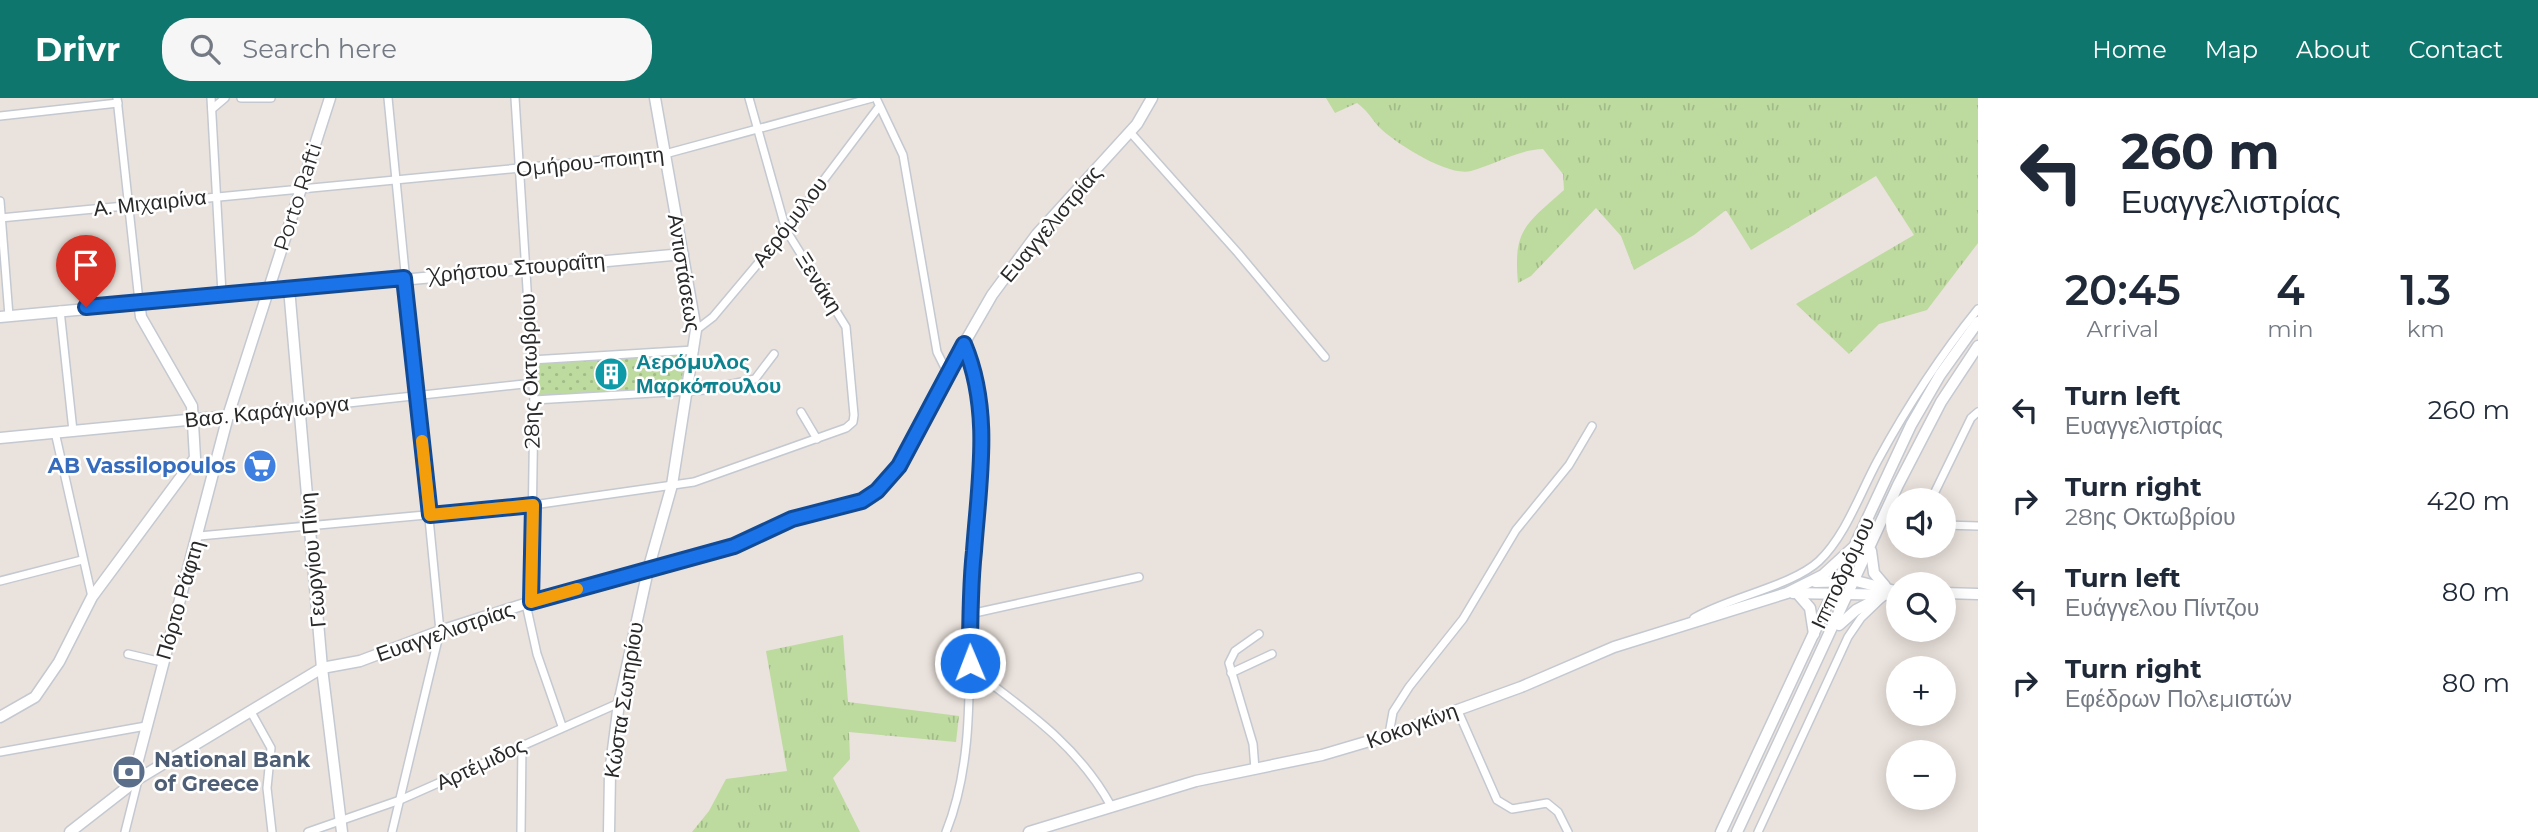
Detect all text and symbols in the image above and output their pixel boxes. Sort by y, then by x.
search box [162,18,652,81]
text: Drivr [35,29,120,69]
icon: search [186,30,224,68]
text: Search here [242,33,397,65]
text: Home [2092,35,2167,64]
text: Map [2205,35,2258,64]
text: About [2296,35,2370,64]
text: Contact [2408,35,2503,64]
text: 260 m [2121,122,2280,181]
icon: left [2006,126,2097,217]
street label: Porto Rafti [268,140,327,254]
street label: Ομήρου-ποιητη [515,141,665,182]
street label: Ευαγγελιστρίας [995,160,1107,287]
street label: Αερόμυλου [747,172,832,272]
text: Ευαγγελιστρίας [2121,182,2341,221]
street label: Α. Μιχαιρίνα [92,184,208,221]
street label: Αντιστάσεως [663,212,706,334]
pin [56,235,116,307]
icon: arrive [67,246,105,284]
street label: Χρήστου Στουραΐτη [425,247,606,288]
street label: Ξενάκη [791,247,848,318]
text: 20:45 [2065,264,2181,316]
text: 4 [2276,264,2305,316]
text: 1.3 [2400,264,2451,316]
street label: 28ης Οκτωβρίου [514,293,545,449]
text: Arrival [2086,315,2159,343]
text: min [2267,315,2314,343]
text: km [2407,315,2445,343]
place label: Αερόμυλος Μαρκόπουλου [636,349,781,398]
building icon: Αερόμυλος Μαρκόπουλου [592,355,630,393]
text: Turn left [2065,380,2181,412]
street label: Βασ. Καράγιωργα [183,390,350,433]
icon: left [2006,391,2044,429]
text: 260 m [2428,394,2510,426]
text: Ευαγγελιστρίας [2065,412,2223,440]
supermarket icon: AB Vassilopoulos [241,447,279,485]
place label: AB Vassilopoulos [47,453,236,478]
text: Turn right [2065,471,2201,503]
icon: right [2006,482,2044,520]
text: 420 m [2427,485,2510,517]
map controls [1886,488,1956,810]
button: sound [1886,488,1956,558]
street label: Γεωργίου Πίνη [294,492,331,628]
text: 28ης Οκτωβρίου [2065,503,2236,531]
street label: Ιπποδρόμου [1806,513,1879,633]
street label: Πόρτο Ράφτη [151,537,209,662]
text: Turn left [2065,562,2181,594]
button: search [1886,572,1956,642]
icon: left [2006,573,2044,611]
text: 80 m [2442,576,2510,608]
text: Ευάγγελου Πίντζου [2065,594,2259,622]
street label: Ευαγγελιστρίας [373,596,517,667]
street label: Κώστα Σωτηρίου [599,620,648,780]
position arrow [933,626,1007,700]
text: Turn right [2065,653,2201,685]
button: + [1886,656,1956,726]
icon: right [2006,664,2044,702]
text: 80 m [2442,667,2510,699]
text: Εφέδρων Πολεμιστών [2065,685,2292,713]
street label: Κοκογκίνη [1363,698,1461,754]
street label: Αρτέμιδος [432,732,529,795]
button: − [1886,740,1956,810]
place label: National Bank of Greece [154,747,310,796]
bank icon: National Bank of Greece [110,753,148,791]

